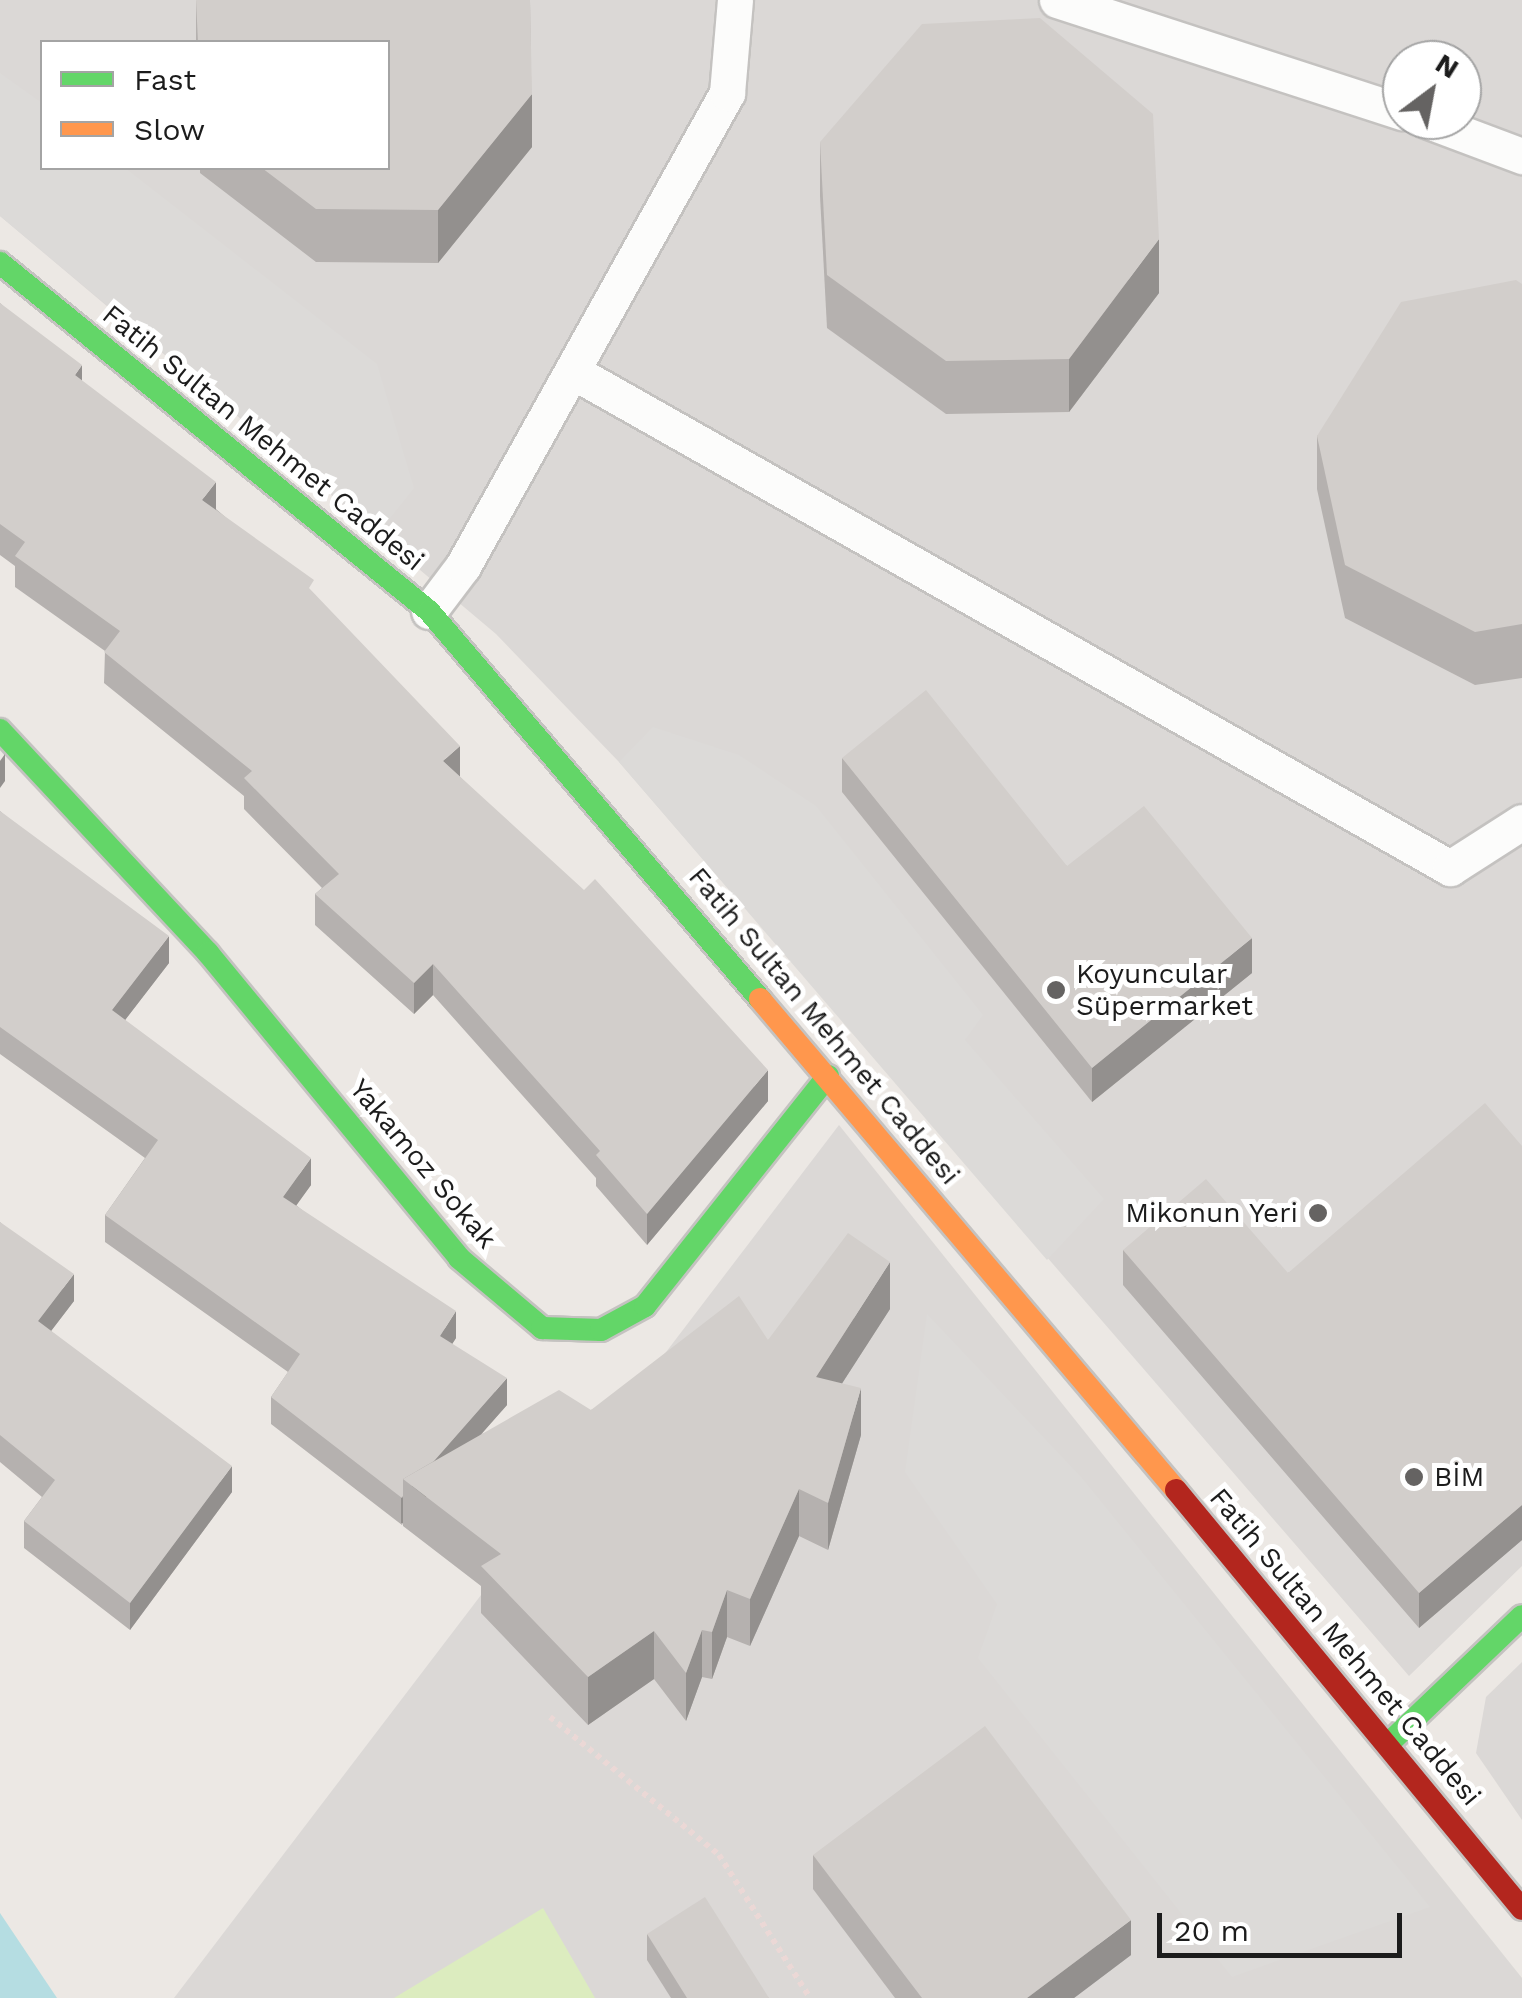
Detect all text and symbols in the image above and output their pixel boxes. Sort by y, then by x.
legend [40,40,390,170]
north arrow [1382,40,1482,140]
text: N [1430,46,1465,85]
text: Fast [134,62,196,97]
text: Slow [134,112,205,147]
street label: Fatih Sultan Mehmet Caddesi [95,298,431,578]
street label: Fatih Sultan Mehmet Caddesi [681,860,967,1192]
place label: Koyuncular Süpermarket [1076,957,1253,1023]
marker: Koyuncular Süpermarket [1045,979,1067,1001]
street label: Yakamoz Sokak [342,1072,504,1256]
place label: Mikonun Yeri [1124,1196,1298,1230]
marker: Mikonun Yeri [1307,1202,1329,1224]
place label: BİM [1434,1460,1484,1494]
marker: BİM [1403,1466,1425,1488]
street label: Fatih Sultan Mehmet Caddesi [1202,1481,1488,1813]
scale bar [1162,1893,1407,1955]
text: 20 m [1174,1913,1249,1948]

